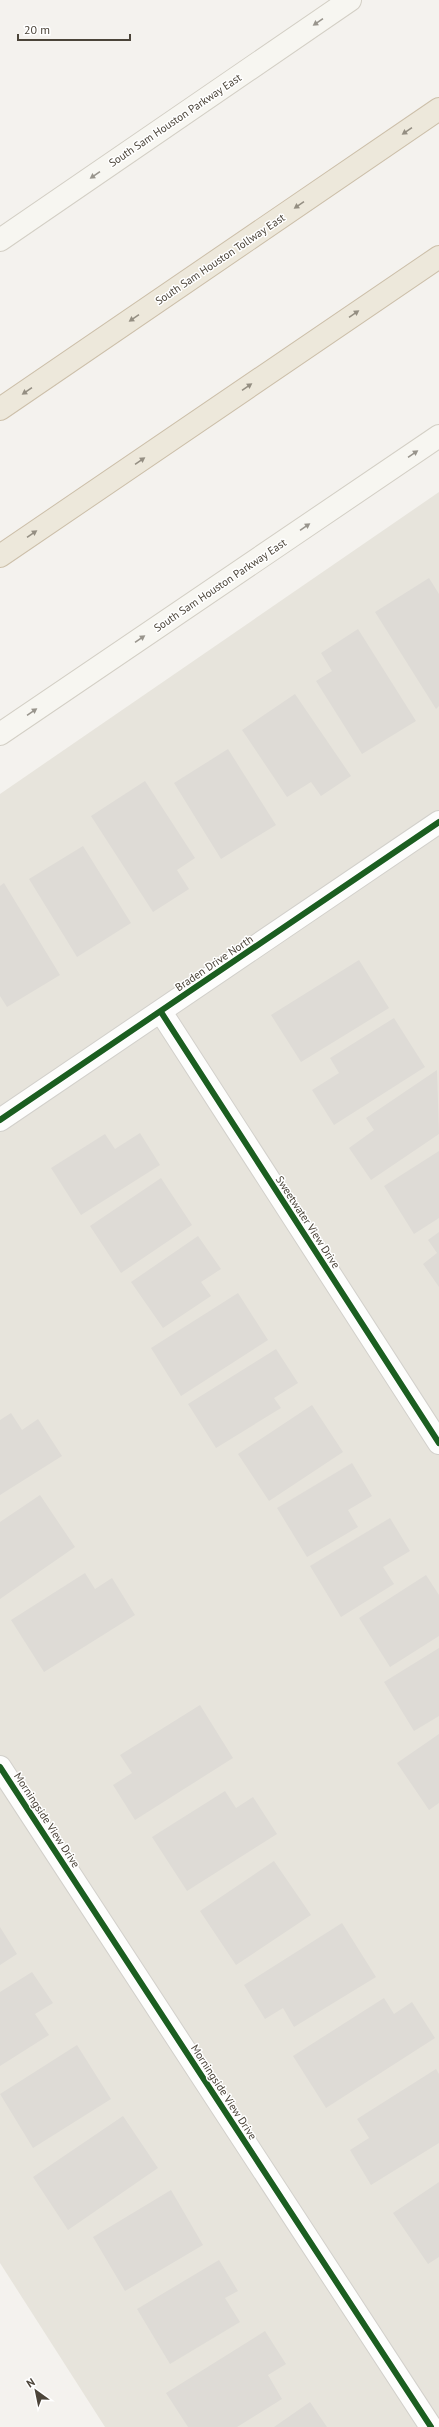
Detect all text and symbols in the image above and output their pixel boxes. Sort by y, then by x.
scale bar [18,16,130,42]
one-way arrow [312,18,323,26]
text: 20 m [24,22,50,37]
street label: South Sam Houston Parkway East [106,70,244,170]
one-way arrow [401,128,413,135]
one-way arrow [90,171,100,179]
one-way arrow [294,201,305,209]
street label: South Sam Houston Tollway East [152,210,288,308]
one-way arrow [349,310,360,318]
one-way arrow [128,314,140,321]
one-way arrow [242,383,252,391]
one-way arrow [22,387,32,395]
one-way arrow [408,450,418,458]
one-way arrow [134,457,145,465]
one-way arrow [300,523,311,531]
one-way arrow [27,530,37,538]
street label: South Sam Houston Parkway East [151,535,289,635]
one-way arrow [135,635,145,643]
one-way arrow [27,708,37,716]
street label: Braden Drive North [172,932,256,994]
street label: Sweetwater View Drive [273,1173,343,1271]
street label: Morningside View Drive [11,1770,83,1871]
street label: Morningside View Drive [188,2042,260,2143]
north arrow [16,2371,56,2411]
text: N [24,2375,37,2390]

